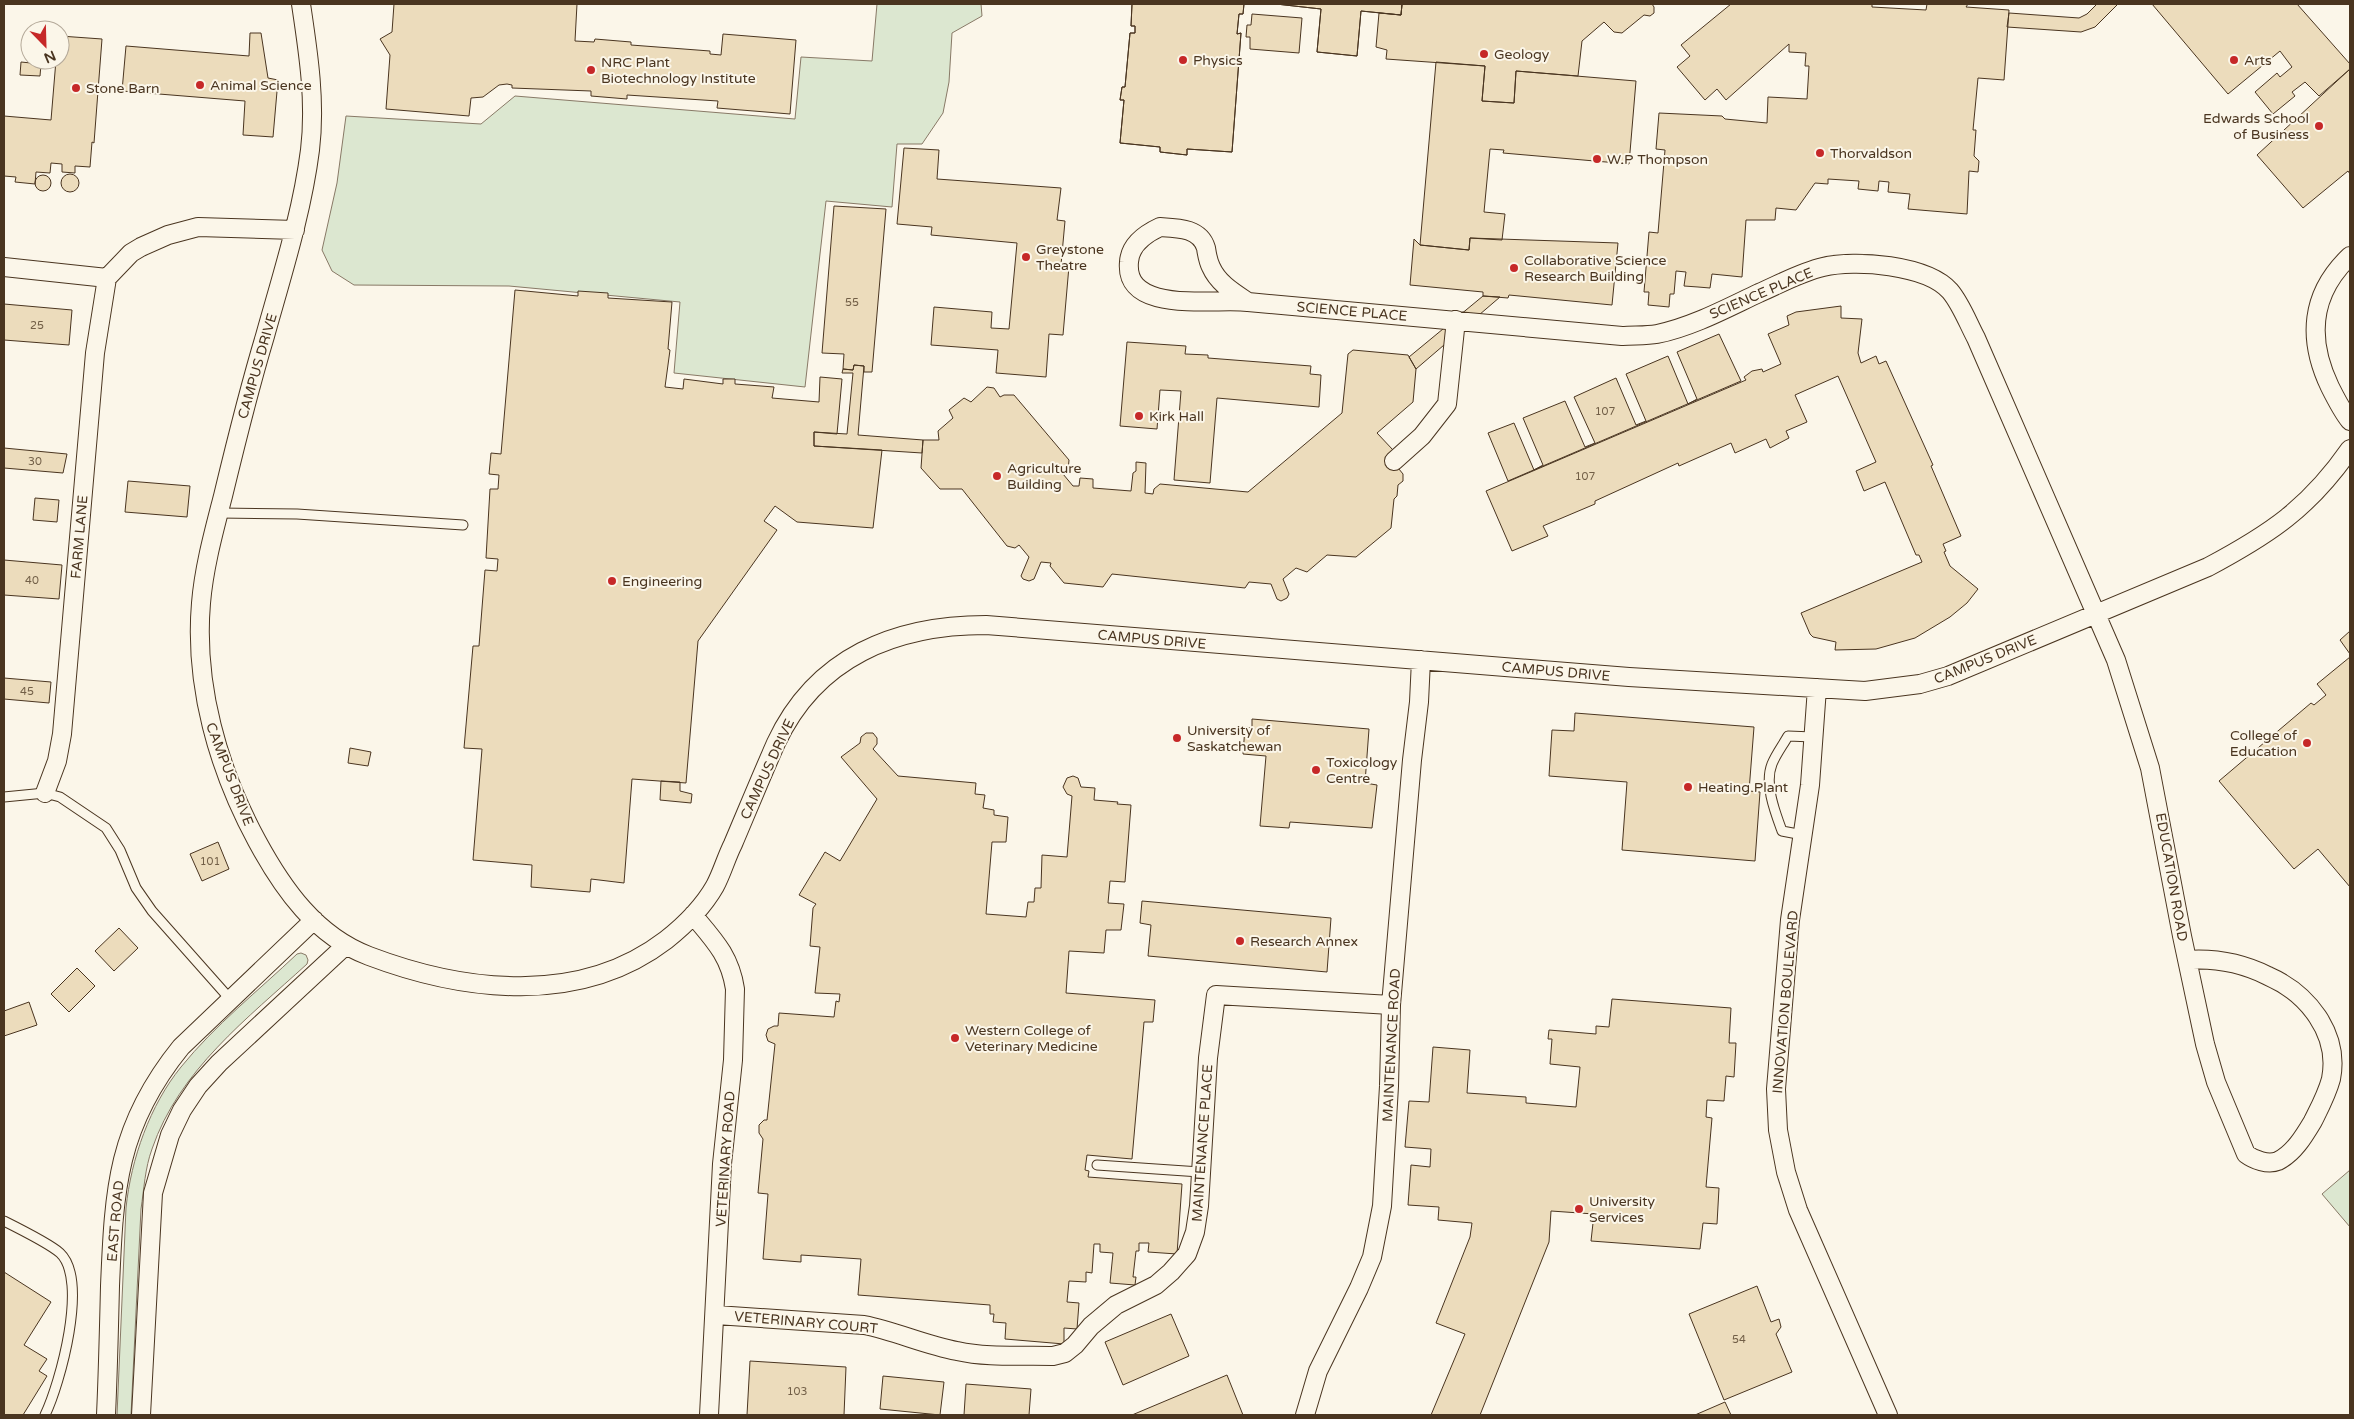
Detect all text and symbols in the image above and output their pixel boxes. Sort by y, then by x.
north arrow [20,20,70,70]
text: N [41,46,58,67]
place label: Geology [1494,46,1550,63]
marker: Geology [1478,48,1490,60]
place label: Physics [1193,52,1243,69]
place label: Arts [2244,52,2272,69]
place label: NRC Plant Biotechnology Institute [601,54,756,87]
marker: Physics [1177,54,1189,66]
marker: Arts [2228,54,2240,66]
marker: NRC Plant Biotechnology Institute [585,64,597,76]
place label: Animal Science [210,77,312,94]
marker: Animal Science [194,79,206,91]
place label: Stone Barn [86,80,160,97]
marker: Stone Barn [70,82,82,94]
place label: Edwards School of Business [2203,110,2309,143]
marker: Edwards School of Business [2313,120,2325,132]
place label: Thorvaldson [1830,145,1912,162]
marker: Thorvaldson [1814,147,1826,159]
place label: W.P Thompson [1607,151,1708,168]
marker: W.P Thompson [1591,153,1603,165]
place label: Greystone Theatre [1036,241,1104,274]
marker: Greystone Theatre [1020,251,1032,263]
place label: Collaborative Science Research Building [1524,252,1666,285]
marker: Collaborative Science Research Building [1508,262,1520,274]
street label: SCIENCE PLACE [1707,264,1816,323]
house number: 55 [845,296,859,309]
street label: SCIENCE PLACE [1296,298,1408,325]
street label: CAMPUS DRIVE [234,311,281,421]
house number: 25 [30,319,44,332]
house number: 107 [1595,405,1615,418]
place label: Kirk Hall [1149,408,1204,425]
marker: Kirk Hall [1133,410,1145,422]
house number: 30 [28,455,42,468]
place label: Agriculture Building [1007,460,1081,493]
marker: Agriculture Building [991,470,1003,482]
house number: 107 [1575,470,1595,483]
street label: FARM LANE [67,495,92,580]
place label: Engineering [622,573,702,590]
house number: 40 [25,574,39,587]
marker: Engineering [606,575,618,587]
street label: CAMPUS DRIVE [1097,626,1207,653]
street label: CAMPUS DRIVE [1931,631,2039,688]
street label: CAMPUS DRIVE [1501,658,1611,685]
house number: 45 [20,685,34,698]
street label: CAMPUS DRIVE [737,716,798,822]
street label: CAMPUS DRIVE [202,720,257,828]
place label: University of Saskatchewan [1187,722,1282,755]
place label: College of Education [2230,727,2298,760]
marker: University of Saskatchewan [1171,732,1183,744]
marker: College of Education [2301,737,2313,749]
place label: Toxicology Centre [1326,754,1398,787]
marker: Toxicology Centre [1310,764,1322,776]
place label: Heating Plant [1698,779,1789,796]
marker: Heating Plant [1682,781,1694,793]
street label: EDUCATION ROAD [2152,811,2191,943]
house number: 101 [200,855,220,868]
street label: INNOVATION BOULEVARD [1769,910,1802,1094]
place label: Research Annex [1250,933,1358,950]
marker: Research Annex [1234,935,1246,947]
street label: MAINTENANCE ROAD [1379,968,1404,1122]
place label: Western College of Veterinary Medicine [965,1022,1098,1055]
marker: Western College of Veterinary Medicine [949,1032,961,1044]
street label: MAINTENANCE PLACE [1189,1064,1216,1222]
street label: VETERINARY ROAD [712,1090,739,1228]
street label: EAST ROAD [103,1180,128,1262]
place label: University Services [1589,1193,1655,1226]
marker: University Services [1573,1203,1585,1215]
street label: VETERINARY COURT [733,1308,879,1337]
house number: 54 [1732,1333,1746,1346]
house number: 103 [787,1385,807,1398]

